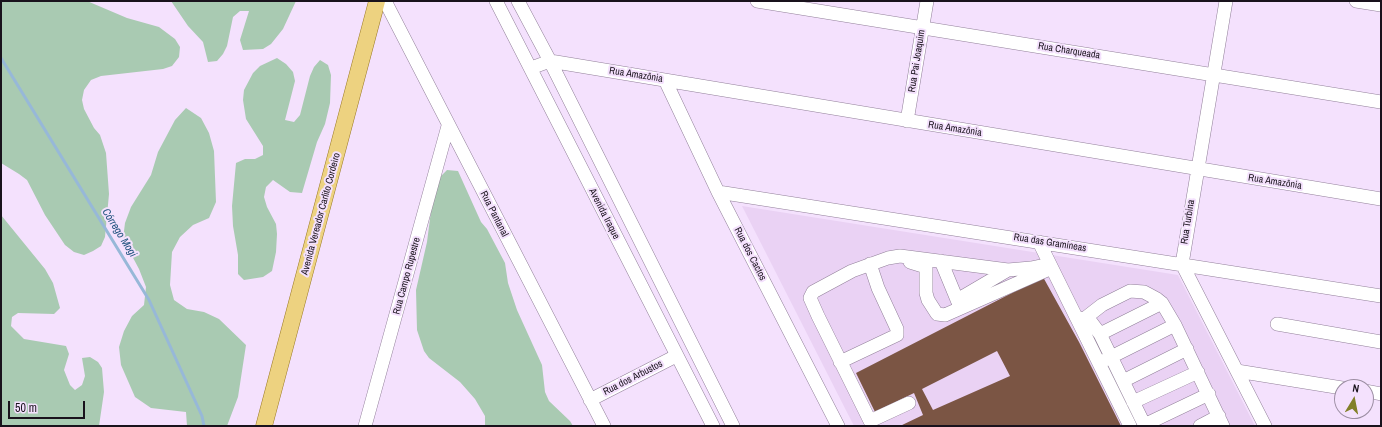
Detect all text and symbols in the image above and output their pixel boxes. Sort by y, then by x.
street label: Rua Pai Joaquim [906,29,928,93]
street label: Rua Charqueada [1037,40,1101,62]
street label: Rua Amazônia [608,65,664,85]
street label: Rua Amazônia [927,119,983,139]
street label: Avenida Vereador Carlito Cordeiro [299,152,343,276]
street label: Rua Amazônia [1247,172,1303,192]
street label: Avenida Iraque [586,187,622,241]
street label: Rua Pantanal [477,189,511,239]
street label: Rua Turbina [1179,199,1197,245]
water label: Córrego Mogi [99,206,139,260]
street label: Rua dos Cactos [731,225,769,283]
street label: Rua das Gramíneas [1013,231,1087,255]
street label: Rua Campo Rupestre [391,236,423,316]
street label: Rua dos Arbustos [601,358,665,398]
north arrow [1334,379,1374,419]
text: N [1351,381,1360,396]
scale bar [10,393,87,419]
text: 50 m [15,400,37,416]

